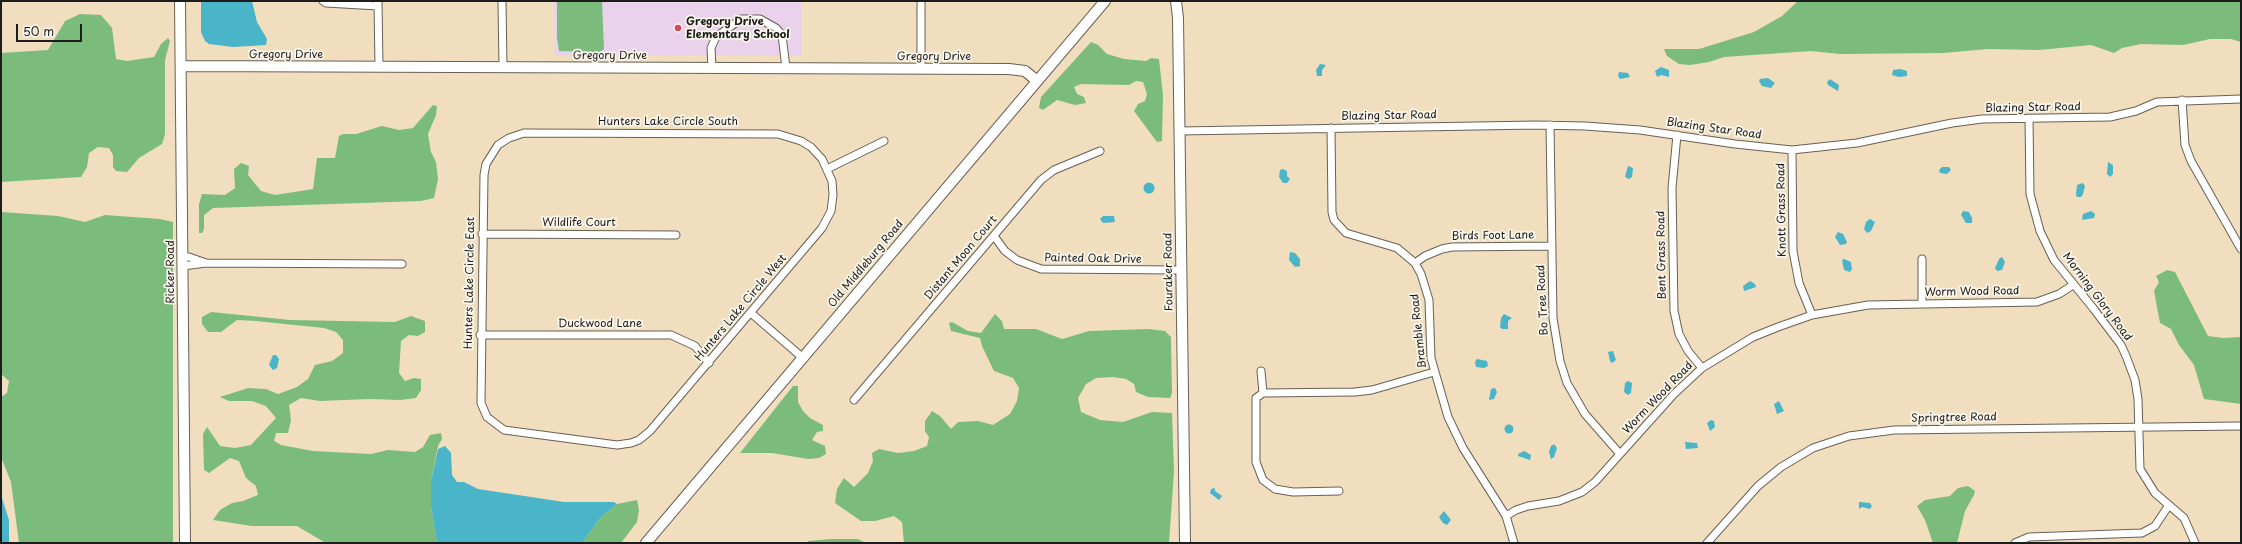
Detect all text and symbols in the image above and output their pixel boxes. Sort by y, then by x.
place label: Gregory Drive Elementary School [686,15,790,41]
scale bar [18,16,84,42]
text: 50 m [23,22,54,40]
marker: Gregory Drive Elementary School [673,23,683,33]
street label: Gregory Drive [249,48,323,62]
street label: Gregory Drive [573,49,647,63]
street label: Gregory Drive [897,50,971,64]
street label: Blazing Star Road [1985,101,2081,115]
street label: Blazing Star Road [1341,109,1437,123]
street label: Hunters Lake Circle South [598,115,738,129]
street label: Blazing Star Road [1666,116,1762,142]
street label: Knott Grass Road [1775,163,1789,257]
street label: Bent Grass Road [1655,211,1669,299]
street label: Distant Moon Court [922,213,1000,303]
street label: Wildlife Court [542,216,616,230]
street label: Hunters Lake Circle East [462,217,478,349]
street label: Old Middleburg Road [826,218,906,310]
street label: Birds Foot Lane [1452,229,1534,243]
street label: Fouraker Road [1162,233,1176,311]
street label: Ricker Road [164,240,178,304]
street label: Morning Glory Road [2060,250,2134,344]
street label: Hunters Lake Circle West [692,252,790,364]
street label: Painted Oak Drive [1044,252,1142,266]
street label: Bo Tree Road [1535,264,1551,336]
street label: Worm Wood Road [1924,285,2020,299]
street label: Bramble Road [1409,293,1429,369]
street label: Duckwood Lane [558,317,642,331]
street label: Worm Wood Road [1620,359,1696,437]
street label: Springtree Road [1911,411,1997,425]

